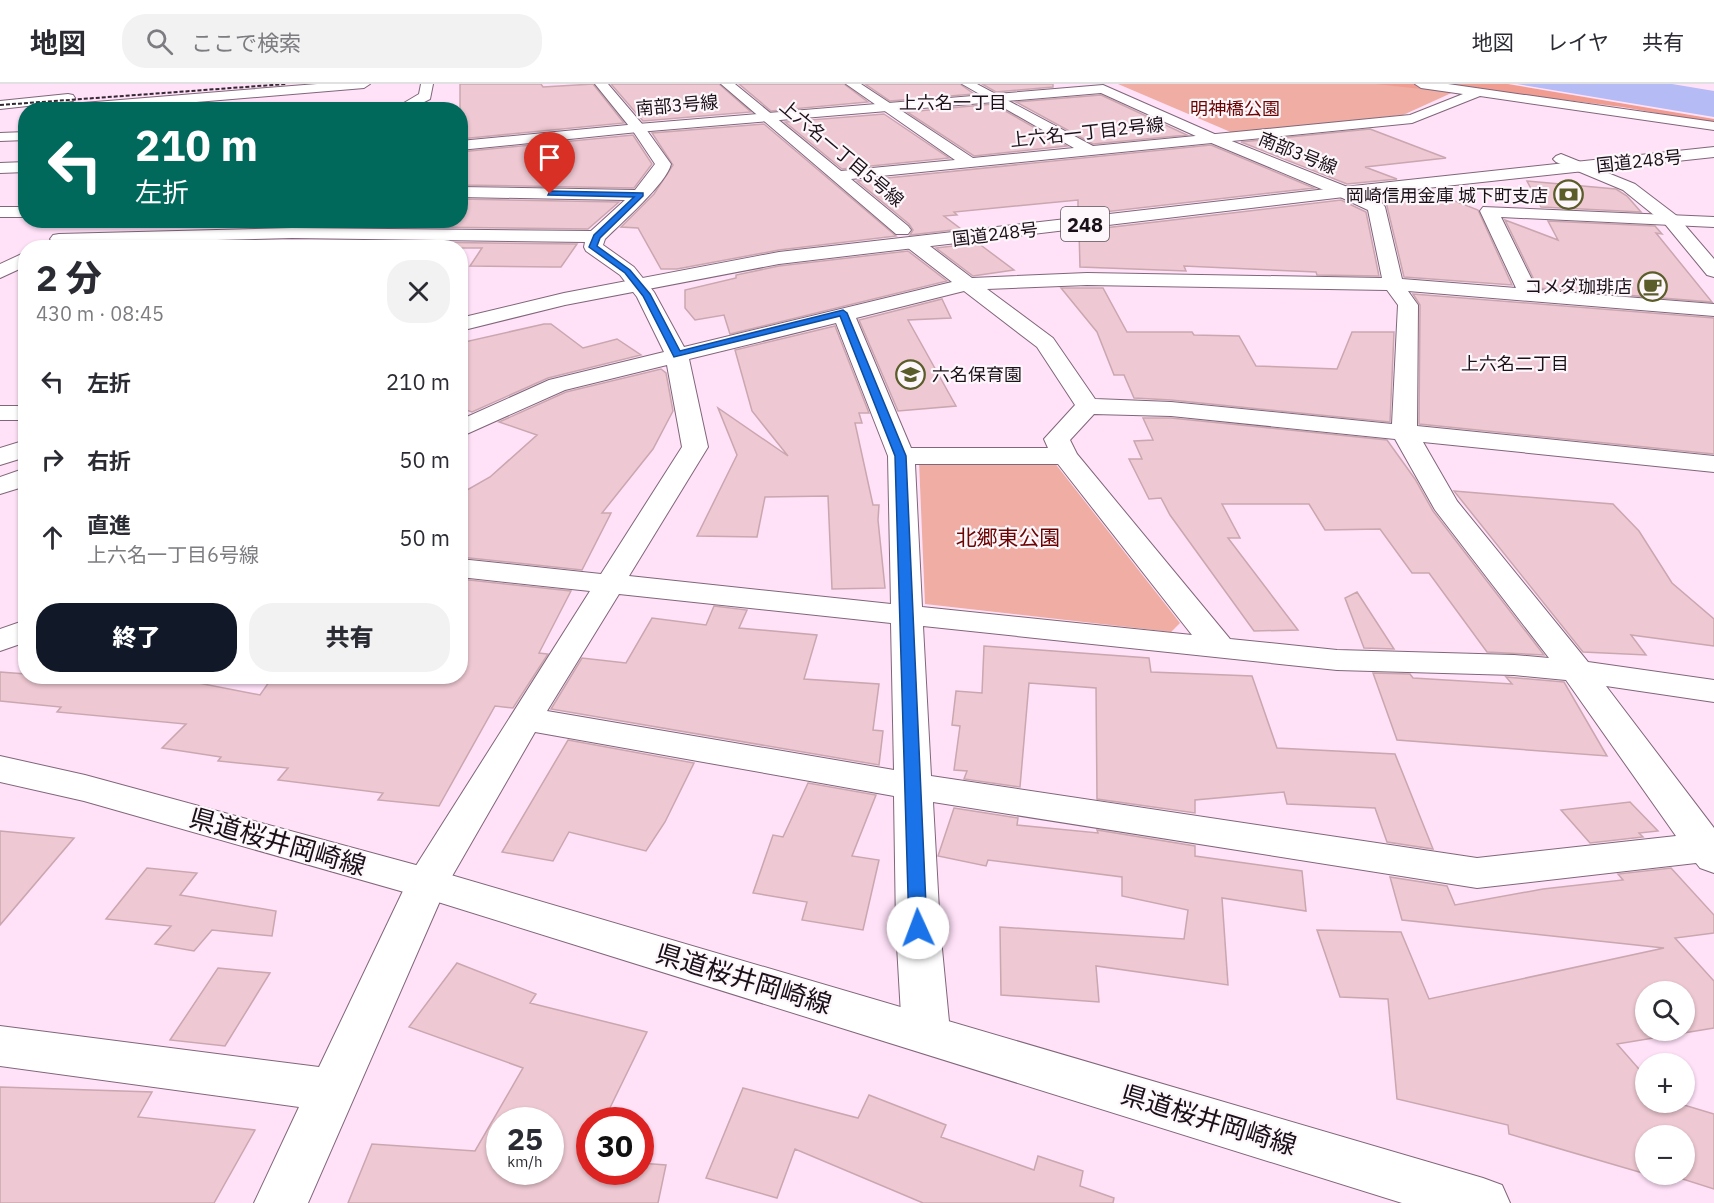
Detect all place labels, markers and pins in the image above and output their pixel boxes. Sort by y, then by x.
pin [524,132,575,194]
bank icon: 岡崎信用金庫 城下町支店 [1553,179,1585,211]
place label: 岡崎信用金庫 城下町支店 [1346,184,1548,207]
cafe icon: コメダ珈琲店 [1637,270,1669,302]
place label: コメダ珈琲店 [1524,275,1632,298]
school or university icon: 六名保育園 [895,358,927,390]
place label: 六名保育園 [932,363,1022,386]

